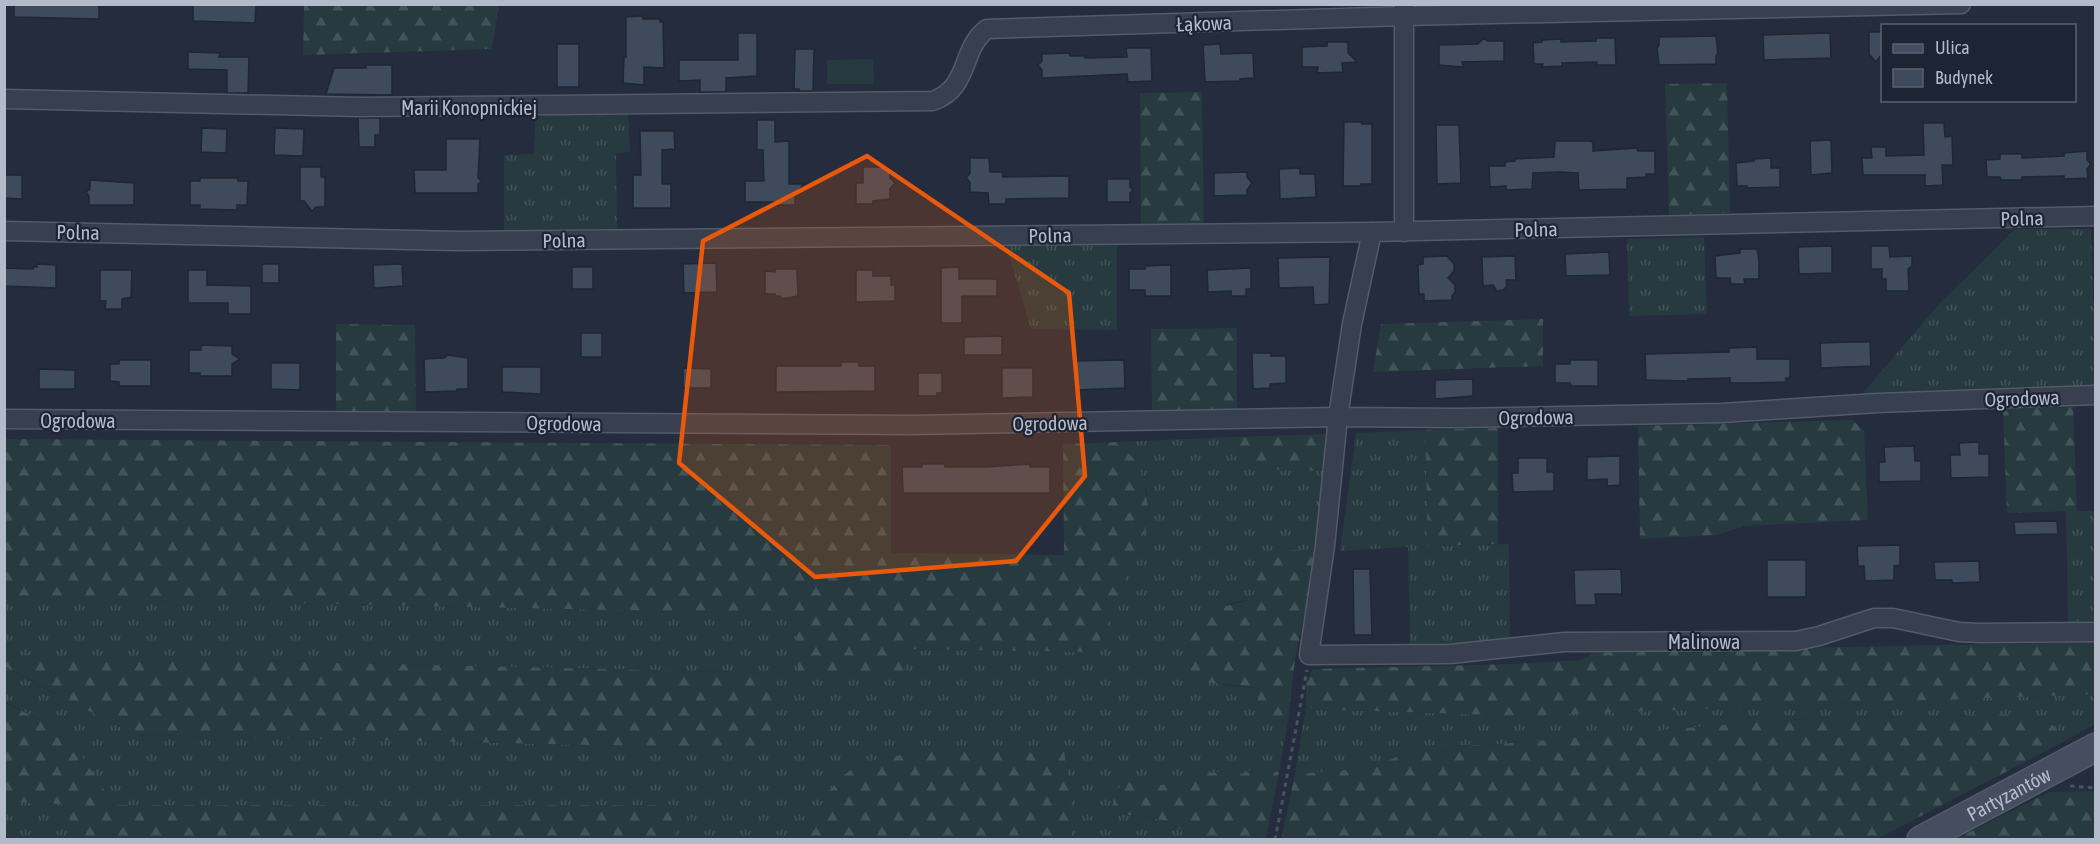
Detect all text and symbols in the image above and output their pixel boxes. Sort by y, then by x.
street label: Łąkowa [1176,11,1232,35]
legend [1881,24,2076,102]
text: Ulica [1935,37,1970,58]
text: Budynek [1935,67,1993,88]
street label: Marii Konopnickiej [401,96,537,119]
street label: Polna [2000,206,2044,230]
street label: Polna [1514,217,1558,241]
street label: Polna [56,220,100,244]
street label: Polna [1028,223,1072,247]
street label: Polna [542,228,586,252]
street label: Ogrodowa [1984,385,2060,411]
street label: Ogrodowa [1498,405,1574,429]
street label: Ogrodowa [40,409,116,432]
street label: Ogrodowa [526,411,602,435]
street label: Ogrodowa [1012,411,1088,435]
street label: Malinowa [1668,630,1740,653]
street label: Partyzantów [1963,762,2054,825]

